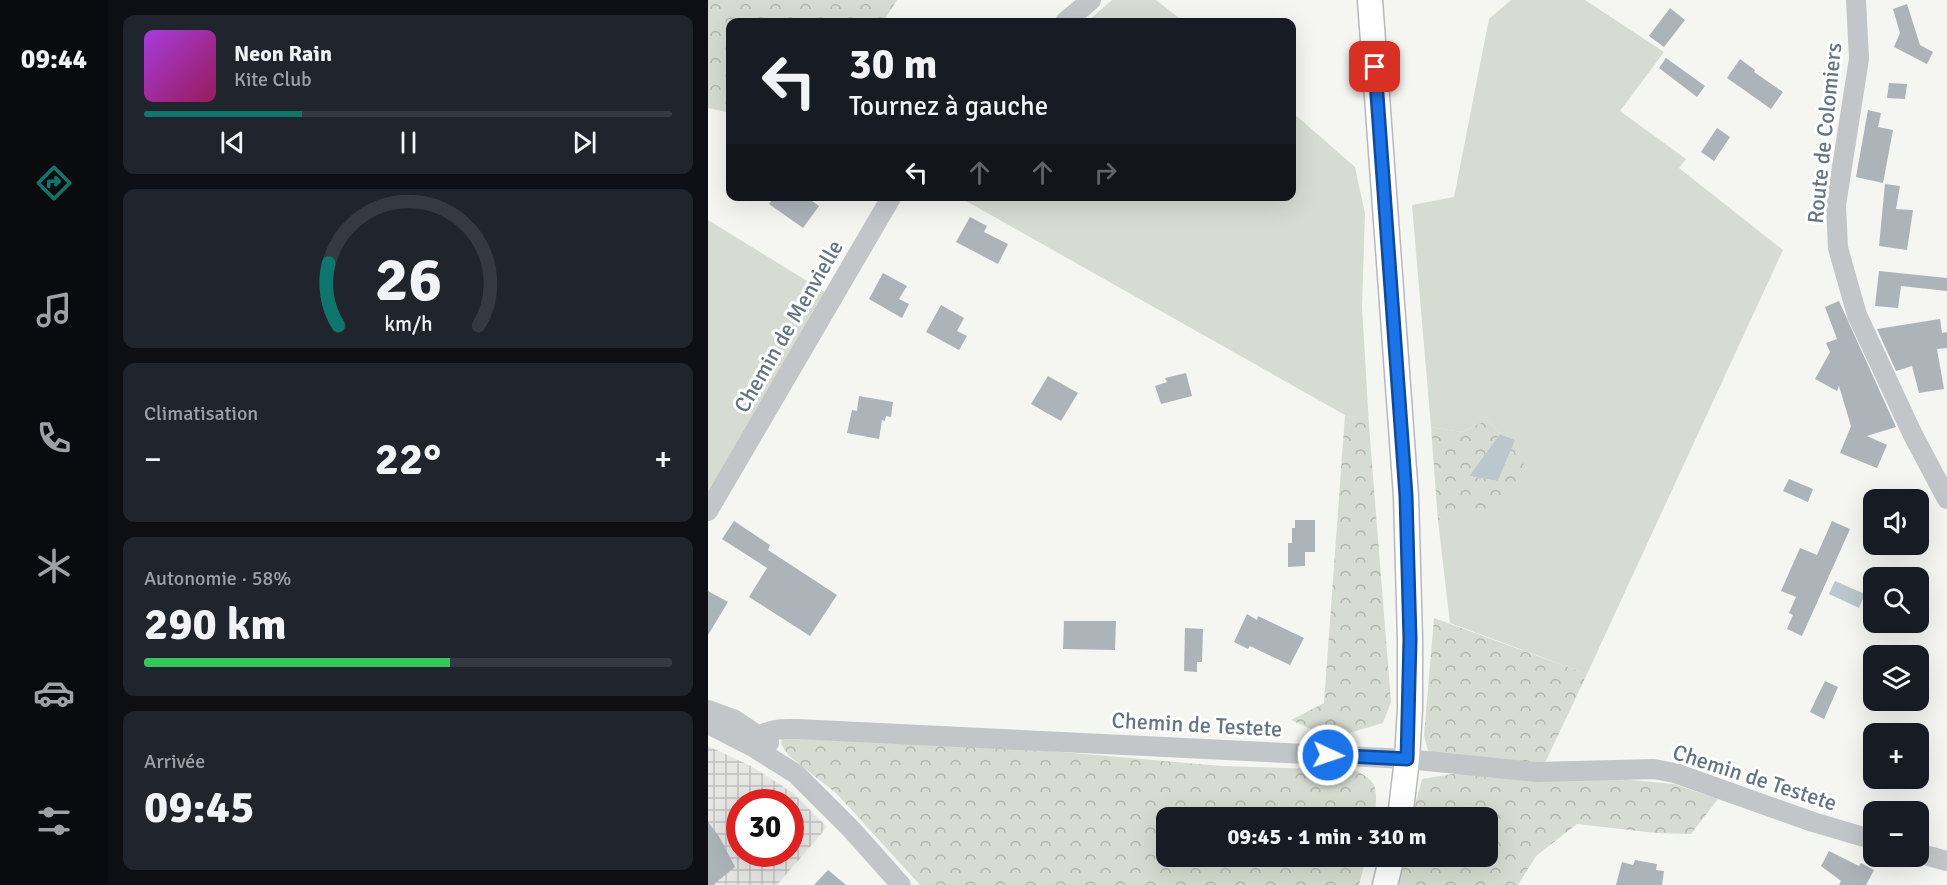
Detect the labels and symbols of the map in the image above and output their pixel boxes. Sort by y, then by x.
pin [1349,41,1400,92]
street label: Route de Colomiers [1802,41,1847,225]
street label: Chemin de Menvielle [728,235,849,417]
street label: Chemin de Testete [1111,707,1283,742]
position arrow [1296,723,1360,787]
street label: Chemin de Testete [1669,738,1840,817]
speed limit sign: 30 [726,789,804,867]

